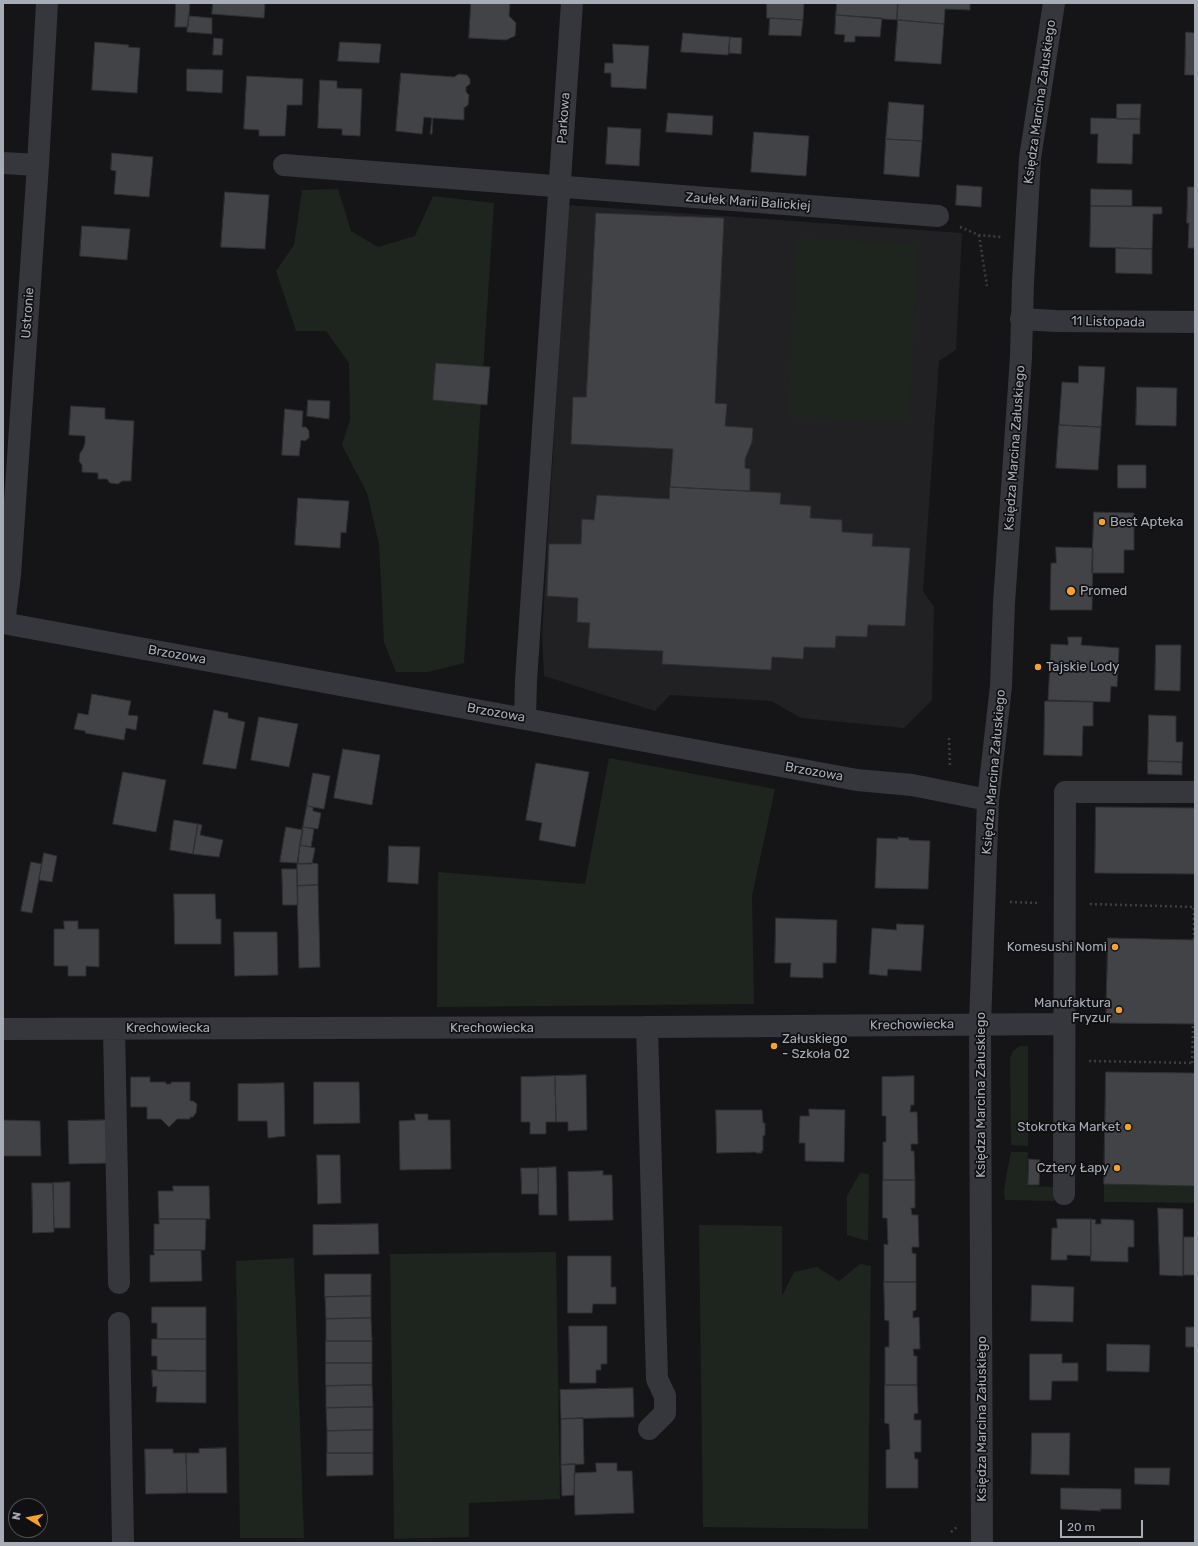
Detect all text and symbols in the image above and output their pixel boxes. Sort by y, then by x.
street label: Księdza Marcina Załuskiego [1021,19,1059,185]
street label: Parkowa [554,92,574,144]
street label: Zaułek Marii Balickiej [685,190,811,214]
street label: Ustronie [18,287,38,339]
street label: 11 Listopada [1071,314,1145,330]
street label: Księdza Marcina Załuskiego [1001,365,1029,531]
place label: Best Apteka [1110,514,1183,530]
marker: Best Apteka [1097,517,1107,527]
place label: Promed [1080,583,1127,599]
marker: Promed [1065,585,1077,597]
street label: Brzozowa [147,642,207,668]
place label: Tajskie Lody [1046,659,1119,675]
marker: Tajskie Lody [1033,662,1043,672]
street label: Księdza Marcina Załuskiego [979,689,1009,855]
street label: Brzozowa [466,700,526,726]
street label: Brzozowa [784,759,844,785]
place label: Komesushi Nomi [1007,939,1107,955]
marker: Komesushi Nomi [1110,942,1120,952]
place label: Manufaktura Fryzur [1034,995,1111,1026]
marker: Manufaktura Fryzur [1114,1005,1124,1015]
street label: Księdza Marcina Załuskiego [973,1012,989,1178]
street label: Krechowiecka [870,1016,954,1034]
street label: Krechowiecka [126,1020,210,1036]
street label: Krechowiecka [450,1020,534,1036]
place label: Załuskiego - Szkoła 02 [782,1031,850,1062]
marker: Załuskiego - Szkoła 02 [769,1041,779,1051]
place label: Stokrotka Market [1017,1119,1120,1135]
marker: Stokrotka Market [1123,1122,1133,1132]
place label: Cztery Łapy [1037,1160,1109,1176]
marker: Cztery Łapy [1112,1163,1122,1173]
street label: Księdza Marcina Załuskiego [974,1336,990,1502]
north arrow [8,1498,48,1538]
text: N [10,1511,24,1521]
scale bar [1062,1512,1145,1538]
text: 20 m [1067,1520,1095,1534]

